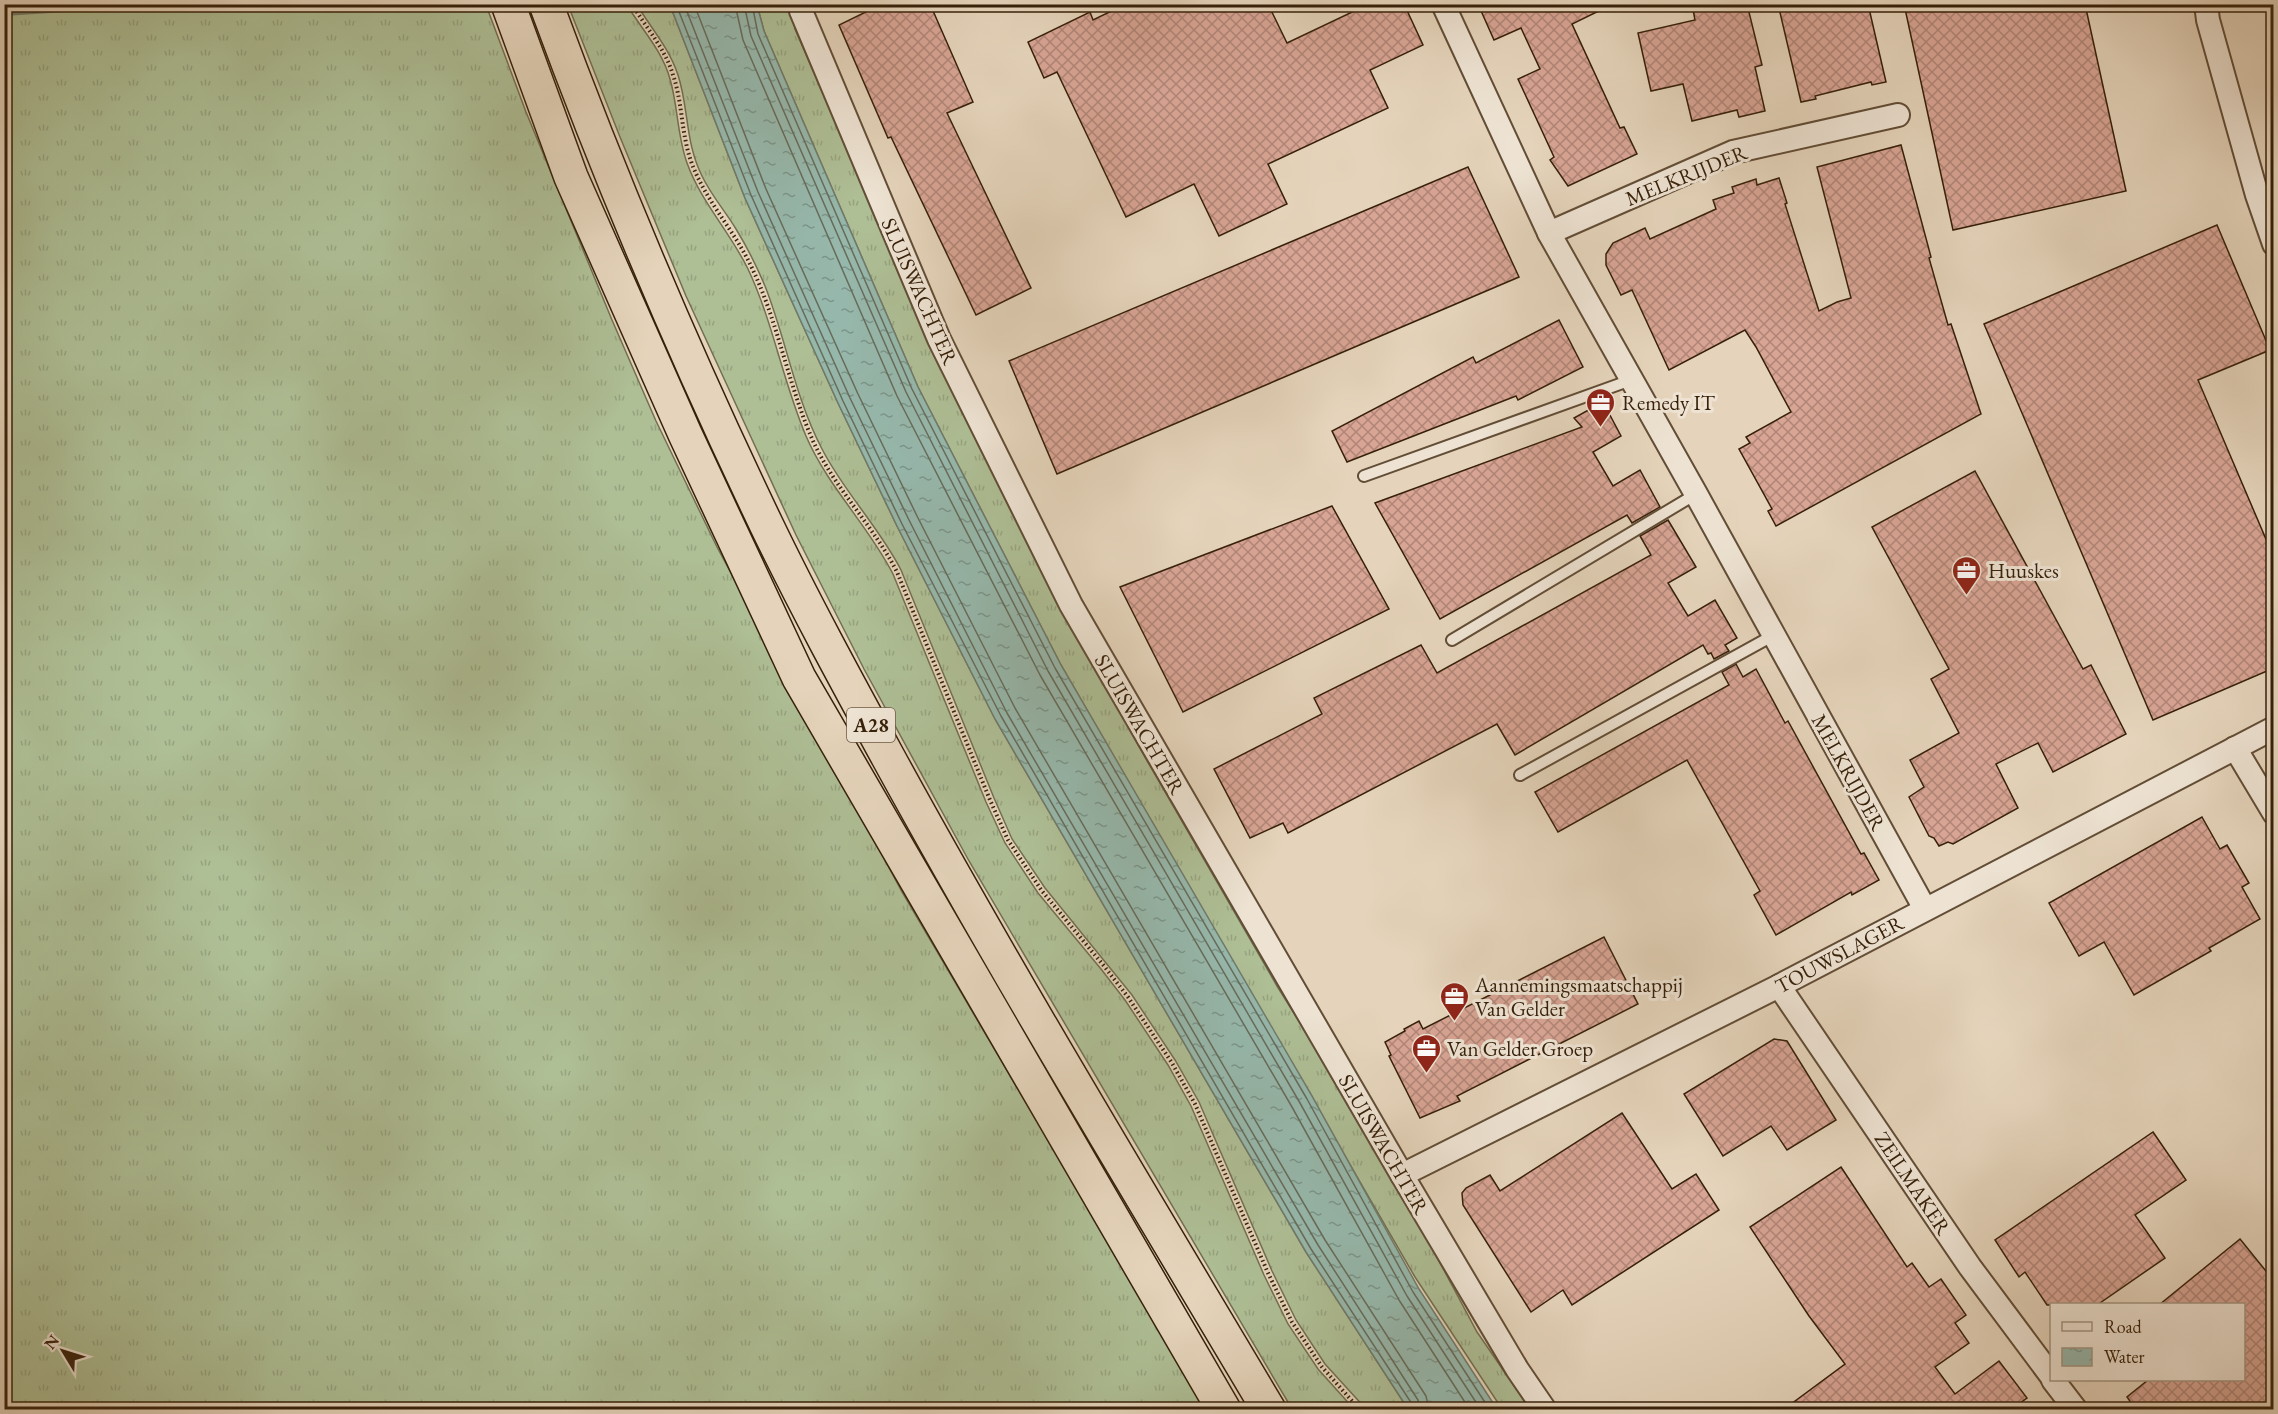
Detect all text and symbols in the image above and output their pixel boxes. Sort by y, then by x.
street label: MELKRIJDER [1621,138,1752,212]
street label: SLUISWACHTER [876,213,965,369]
office icon: Remedy IT [1585,386,1617,428]
place label: Remedy IT [1622,389,1716,416]
office icon: Huuskes [1951,554,1983,596]
place label: Huuskes [1988,557,2059,584]
street label: SLUISWACHTER [1089,649,1192,800]
road number: A28 [847,708,895,742]
street label: MELKRIJDER [1806,709,1893,836]
street label: TOUWSLAGER [1770,908,1909,999]
place label: Aannemingsmaatschappij Van Gelder [1474,971,1683,1022]
office icon: Aannemingsmaatschappij Van Gelder [1438,980,1470,1022]
office icon: Van Gelder Groep [1410,1032,1442,1074]
place label: Van Gelder Groep [1447,1035,1593,1062]
street label: SLUISWACHTER [1333,1069,1436,1220]
street label: ZEILMAKER [1869,1126,1958,1241]
legend [2050,1303,2245,1381]
text: Road [2104,1315,2143,1338]
north arrow [33,1321,93,1381]
text: N [39,1330,64,1354]
text: Water [2104,1345,2145,1368]

